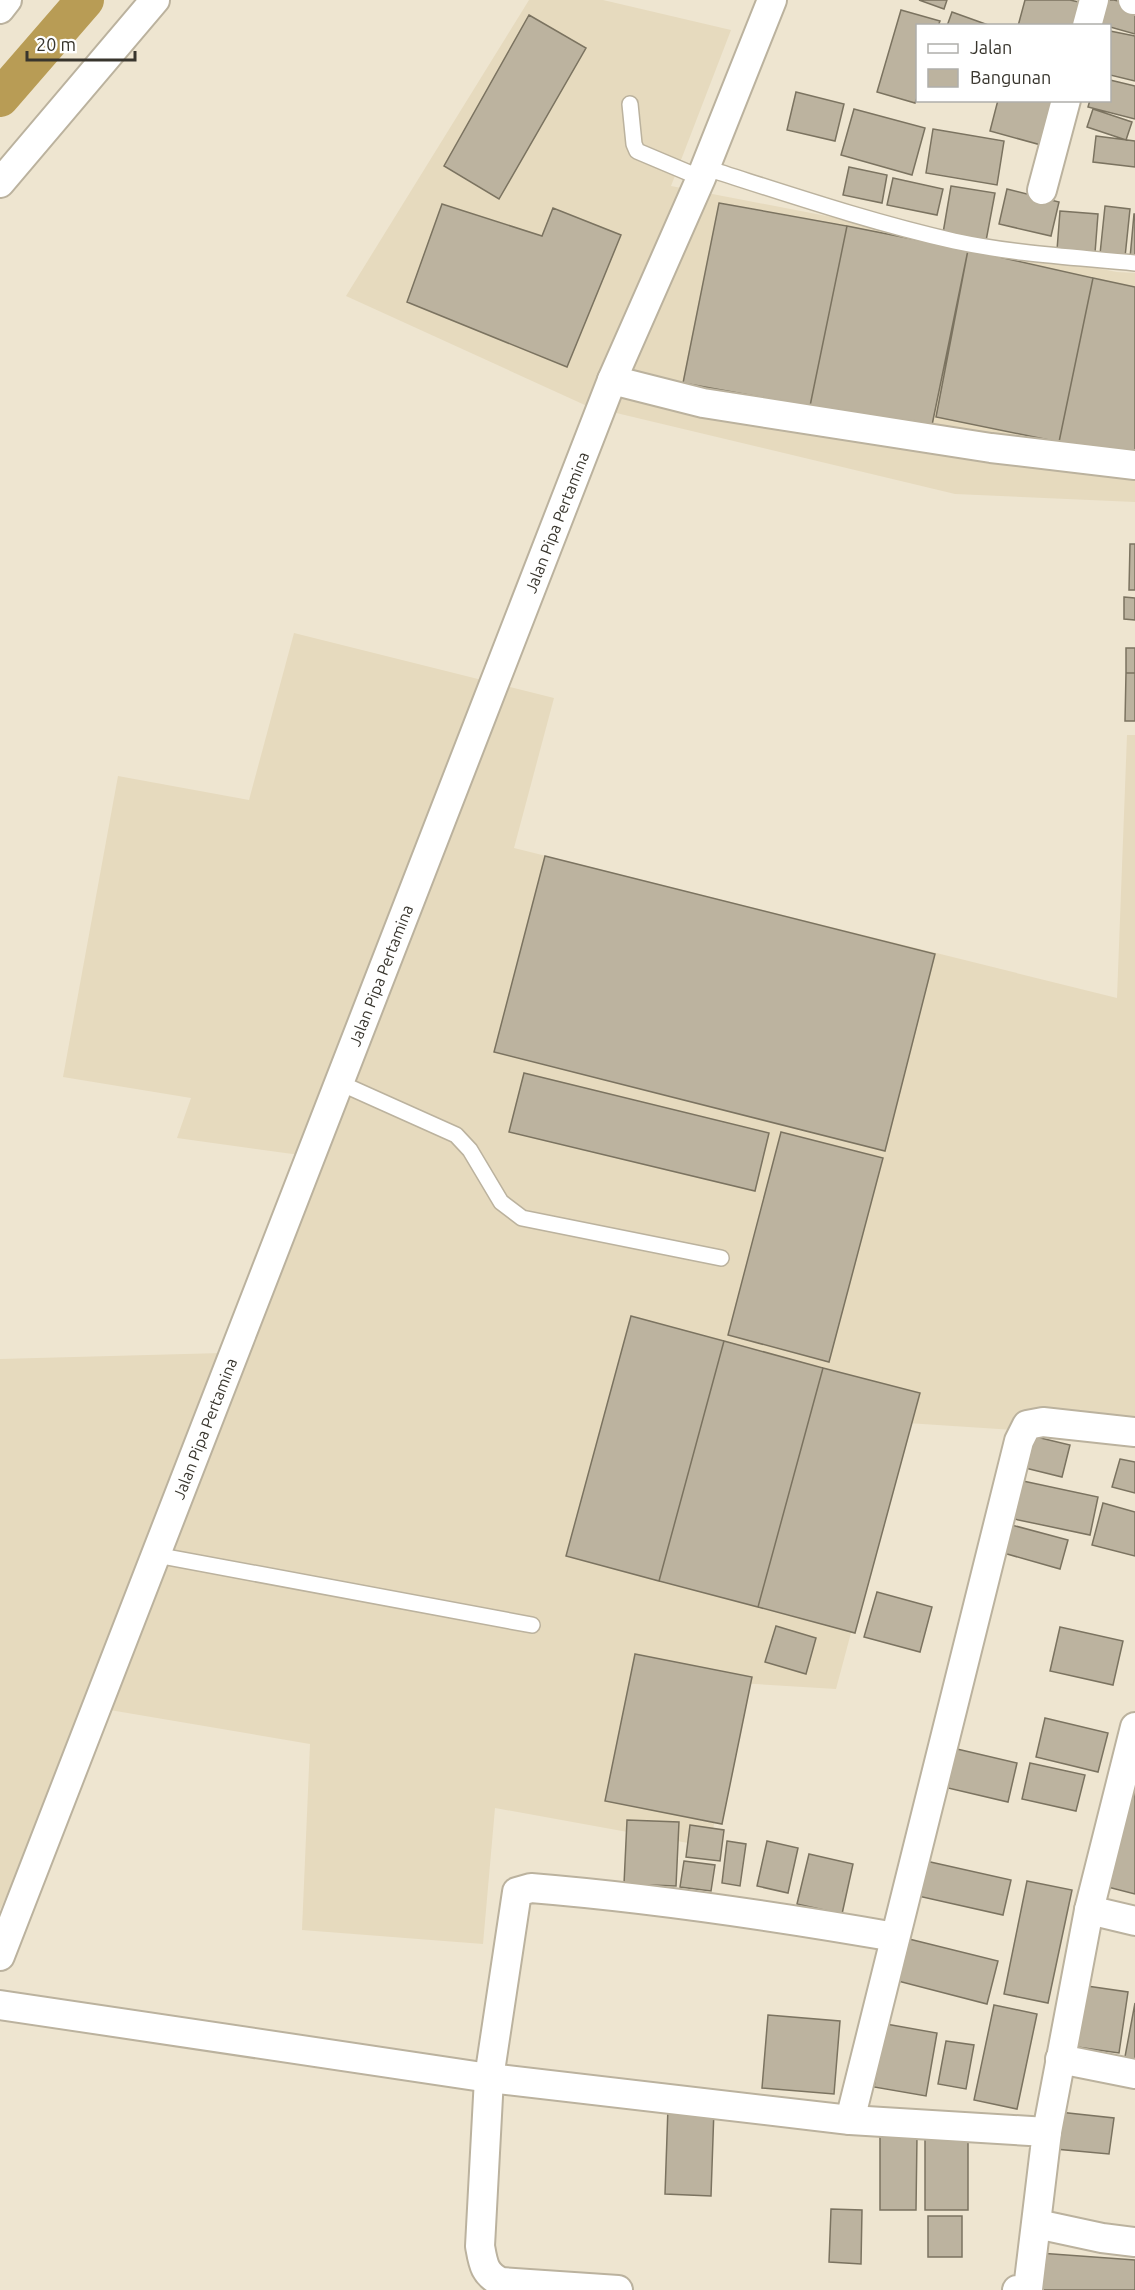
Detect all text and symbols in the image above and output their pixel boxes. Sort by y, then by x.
scale bar [27,24,135,62]
legend [916,24,1111,102]
text: 20 m [36,34,76,54]
text: Jalan [970,37,1012,57]
text: Bangunan [970,67,1051,87]
street label: Jalan Pipa Pertamina [521,449,592,595]
street label: Jalan Pipa Pertamina [345,902,416,1048]
street label: Jalan Pipa Pertamina [169,1355,240,1502]

